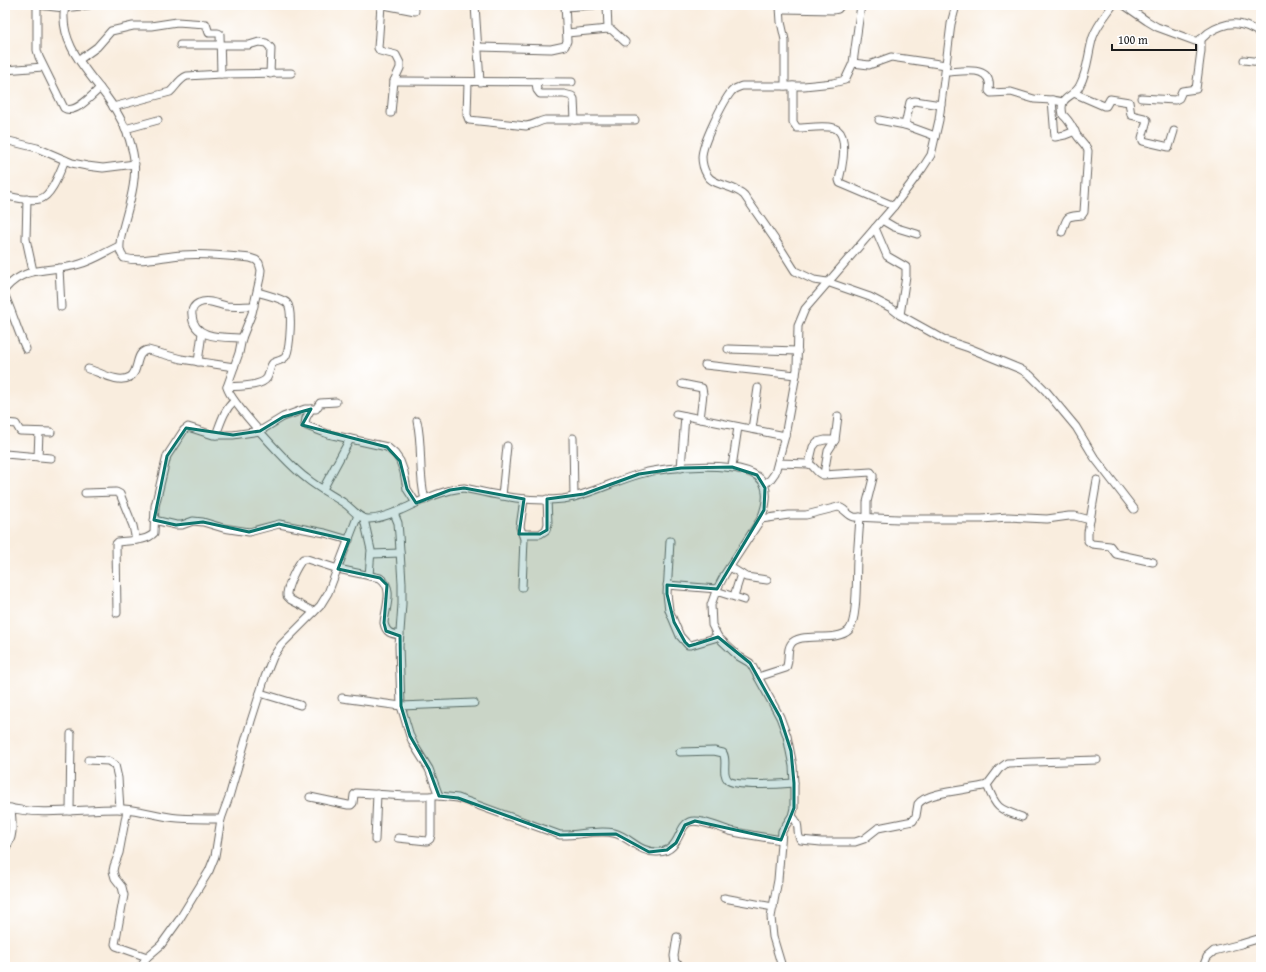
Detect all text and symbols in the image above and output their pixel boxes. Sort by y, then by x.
scale bar [1112,26,1196,52]
text: 100 m [1118,31,1148,48]

